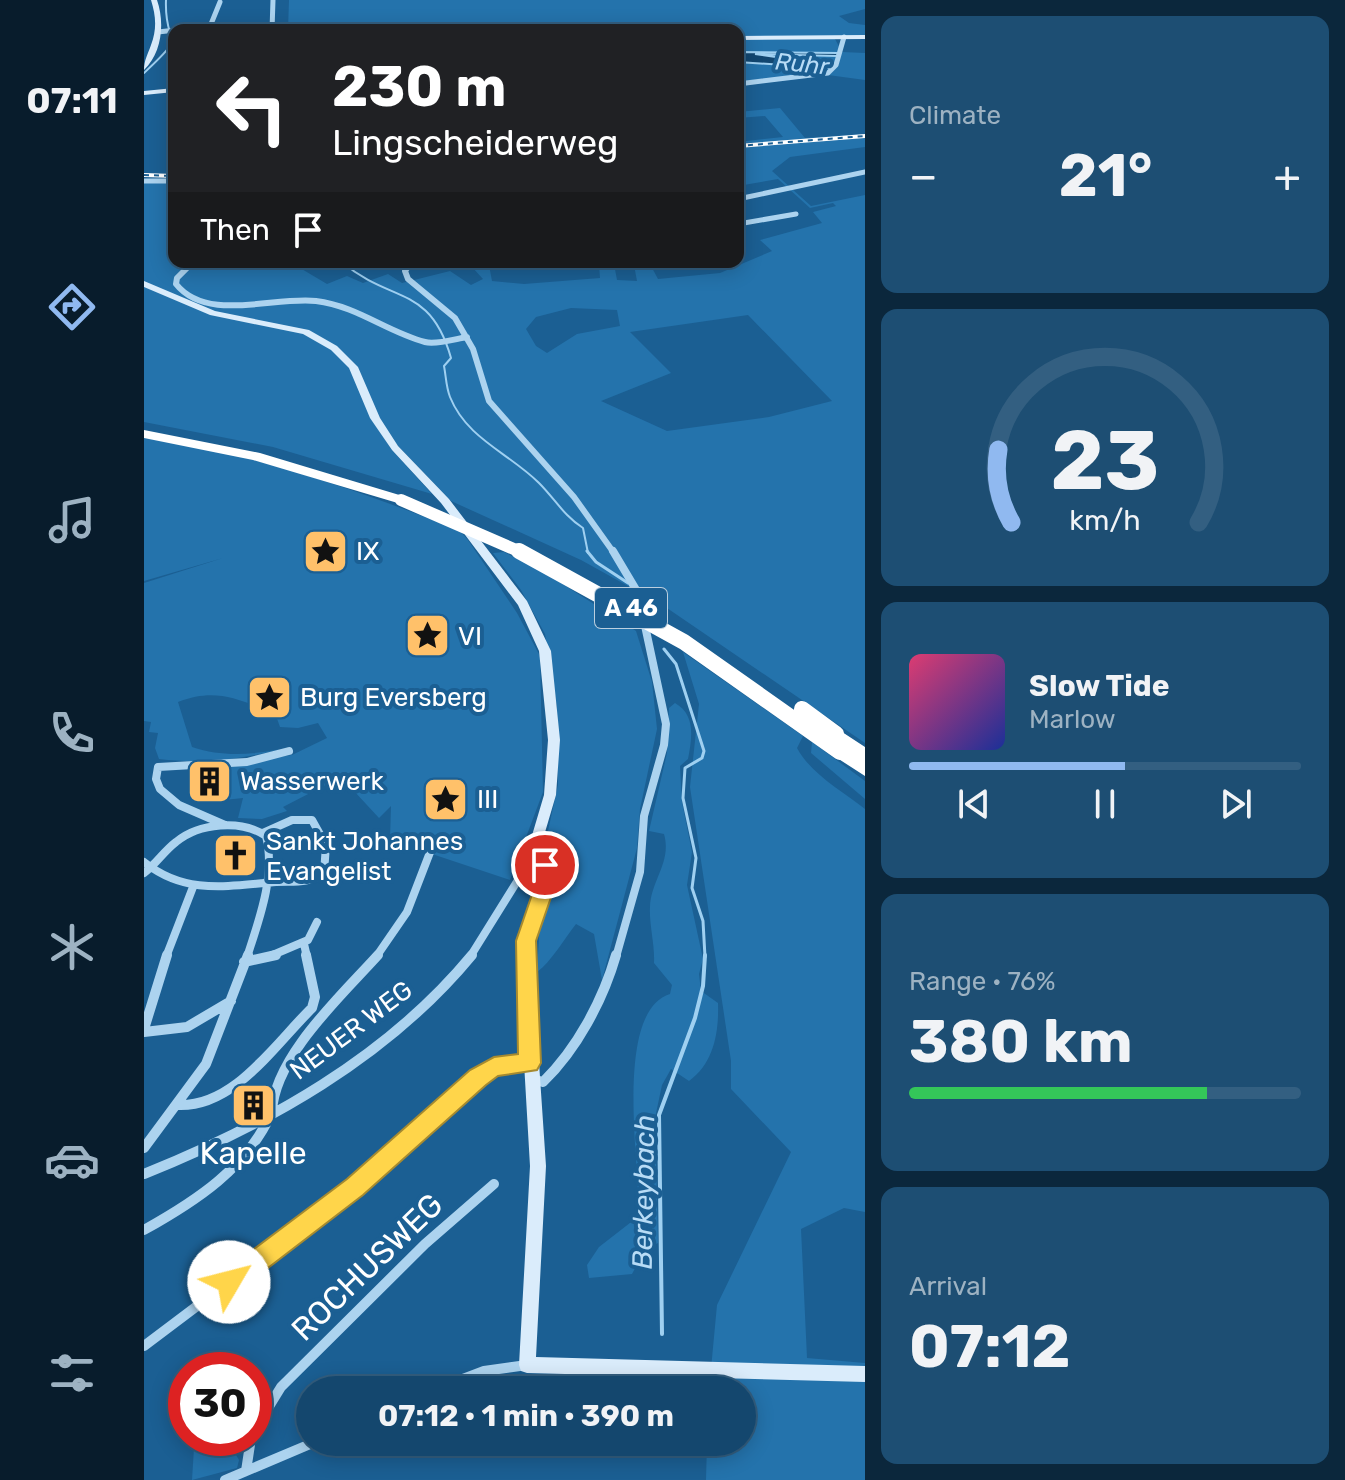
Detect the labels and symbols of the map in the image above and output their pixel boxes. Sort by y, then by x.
water label: Ruhr [774,47,831,81]
place icon: IX [301,527,349,575]
place label: IX [356,536,380,567]
road number: A 46 [595,588,667,628]
place icon: VI [403,612,451,660]
place label: VI [458,621,482,652]
place icon: Burg Eversberg [245,673,293,721]
place label: Burg Eversberg [300,682,487,713]
building icon: Wasserwerk [185,757,233,805]
place label: Wasserwerk [240,766,384,797]
place icon: III [422,775,470,823]
place label: III [477,784,498,815]
place label: Sankt Johannes Evangelist [266,826,463,887]
pin [511,831,579,899]
church icon: Sankt Johannes Evangelist [211,832,259,880]
street label: NEUER WEG [284,974,418,1086]
building icon: Kapelle [229,1082,277,1130]
water label: Berkeybach [626,1114,661,1270]
place label: Kapelle [199,1134,307,1172]
street label: ROCHUSWEG [284,1185,450,1349]
position arrow [187,1240,271,1324]
speed limit sign: 30 [168,1352,272,1456]

